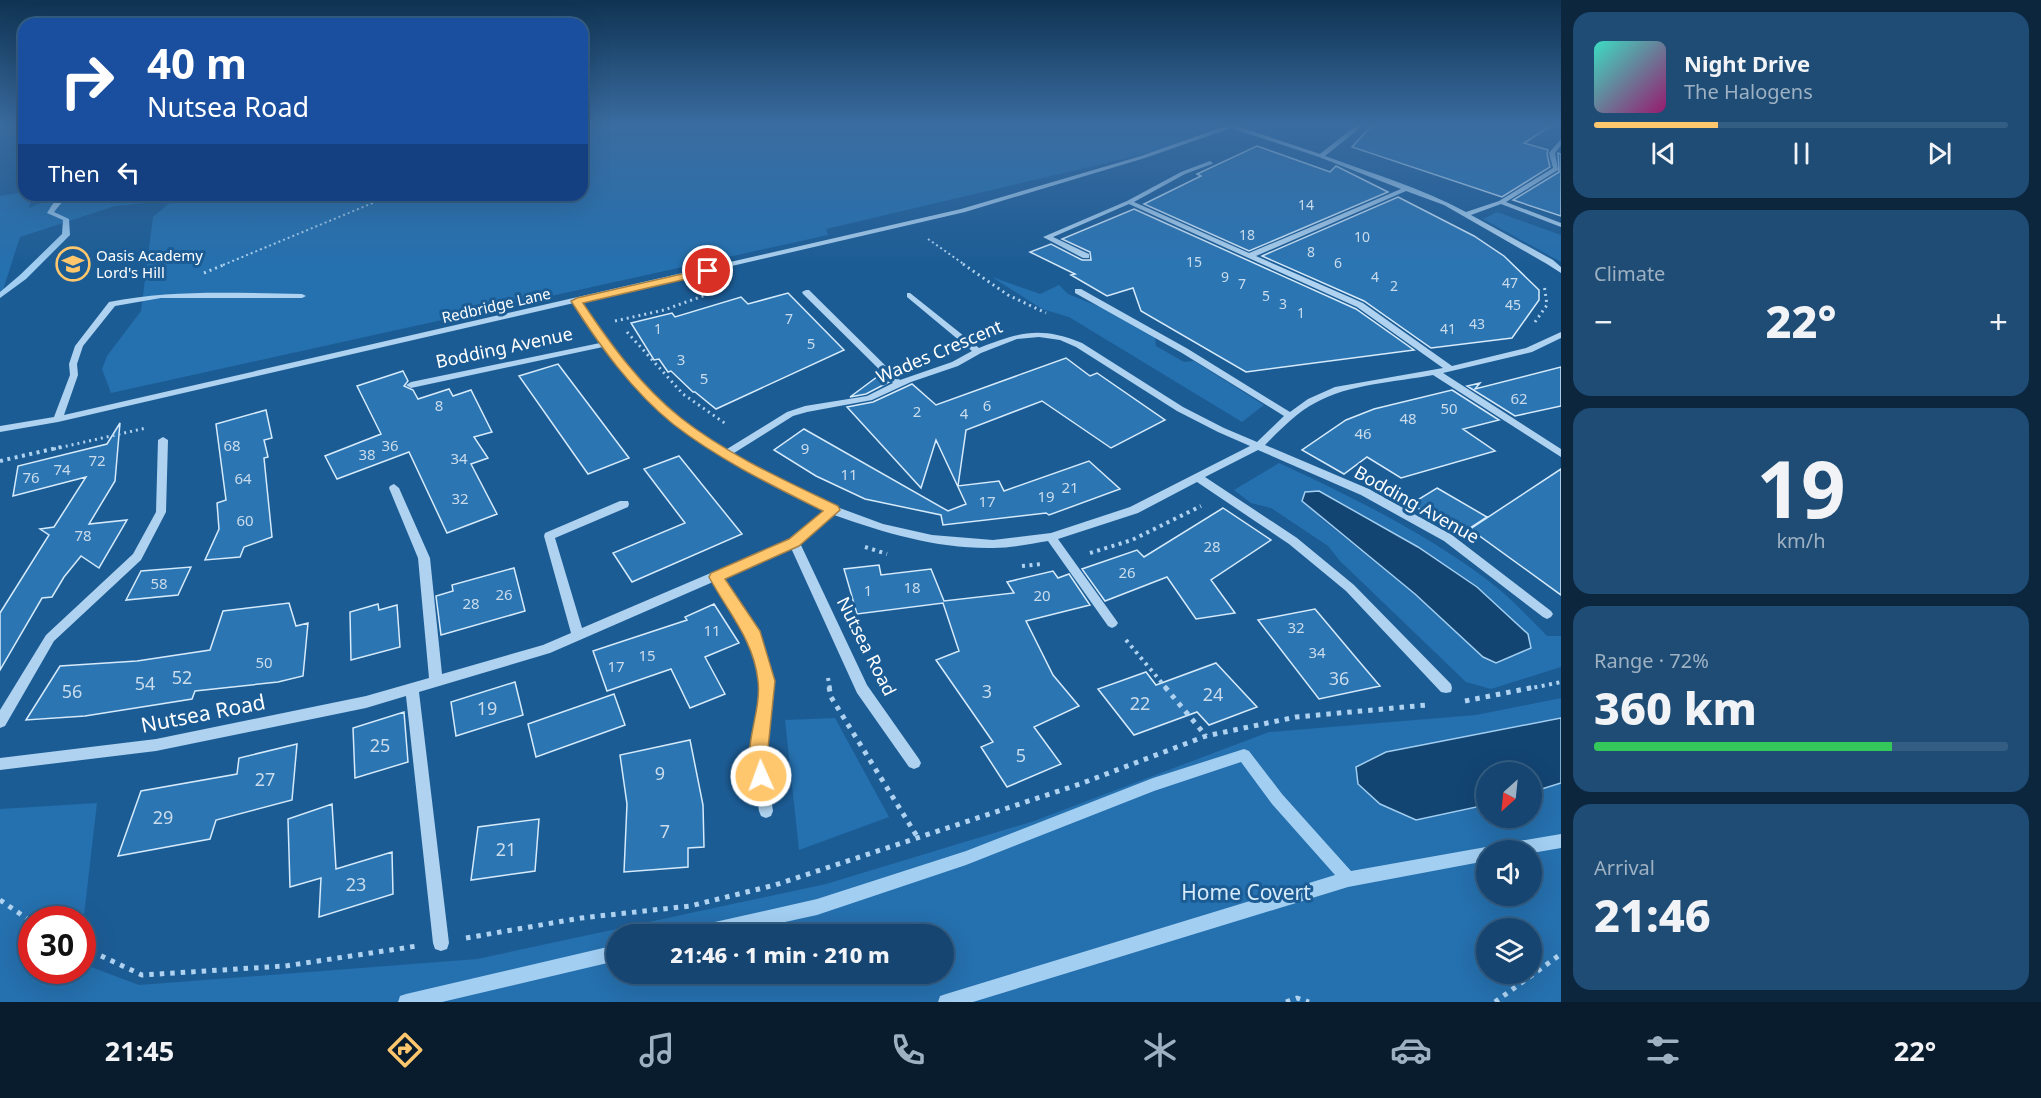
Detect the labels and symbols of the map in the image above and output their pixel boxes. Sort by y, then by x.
house number: 14 [1298,195,1314,214]
house number: 18 [1239,225,1255,244]
house number: 10 [1354,227,1370,246]
house number: 8 [1307,242,1315,261]
place label: Oasis Academy Lord's Hill [96,245,203,282]
pin [682,245,733,296]
school or university icon: Oasis Academy Lord's Hill [55,246,91,282]
house number: 15 [1186,252,1202,271]
house number: 6 [1334,253,1342,272]
house number: 9 [1221,267,1229,286]
house number: 4 [1371,267,1379,286]
house number: 47 [1502,273,1518,292]
house number: 7 [1238,274,1246,293]
house number: 2 [1390,276,1398,295]
street label: Redbridge Lane [440,283,552,327]
house number: 5 [1262,286,1270,305]
house number: 3 [1279,294,1287,313]
house number: 45 [1505,295,1521,314]
house number: 1 [1297,303,1305,322]
house number: 7 [785,309,793,328]
street label: Wades Crescent [872,313,1006,388]
house number: 43 [1469,314,1485,333]
house number: 1 [654,319,662,338]
house number: 41 [1440,319,1456,338]
street label: Bodding Avenue [433,321,575,373]
house number: 5 [807,333,815,353]
house number: 3 [677,349,685,369]
house number: 5 [700,368,708,388]
house number: 62 [1510,388,1528,408]
house number: 8 [435,395,443,415]
house number: 6 [983,395,991,415]
house number: 50 [1440,398,1458,418]
house number: 2 [913,401,921,421]
house number: 4 [960,403,969,423]
house number: 48 [1399,408,1417,428]
house number: 46 [1354,423,1372,443]
house number: 68 [223,435,241,455]
house number: 36 [381,435,399,455]
house number: 9 [801,438,809,458]
house number: 38 [358,444,376,464]
house number: 34 [450,448,468,468]
house number: 72 [88,450,106,470]
house number: 74 [53,459,71,479]
street label: Bodding Avenue [1350,460,1484,548]
house number: 11 [840,464,858,484]
house number: 76 [22,467,40,487]
house number: 64 [234,468,252,488]
house number: 21 [1061,477,1079,497]
house number: 19 [1037,486,1055,506]
house number: 32 [451,488,469,508]
house number: 17 [978,491,996,511]
house number: 60 [236,510,254,530]
house number: 78 [74,525,92,545]
house number: 28 [1203,536,1221,556]
house number: 26 [1118,562,1136,582]
house number: 58 [150,573,168,593]
house number: 18 [903,577,921,597]
house number: 1 [864,580,872,600]
house number: 26 [495,584,513,604]
house number: 20 [1033,585,1051,605]
street label: Nutsea Road [832,592,902,700]
house number: 28 [462,593,480,613]
house number: 32 [1287,617,1305,637]
house number: 11 [703,620,721,640]
house number: 34 [1308,642,1326,662]
house number: 15 [638,645,656,665]
house number: 50 [255,652,273,672]
house number: 17 [607,656,625,676]
house number: 52 [172,665,192,689]
house number: 36 [1329,666,1349,690]
house number: 54 [135,671,155,695]
house number: 56 [62,679,82,703]
house number: 3 [982,679,992,703]
house number: 24 [1203,682,1223,706]
street label: Nutsea Road [138,687,268,739]
house number: 22 [1130,691,1150,715]
house number: 19 [477,696,497,720]
house number: 25 [370,733,390,757]
house number: 5 [1016,743,1026,767]
position arrow [729,744,793,808]
house number: 9 [655,761,665,785]
north arrow [1476,762,1542,828]
house number: 27 [255,767,275,791]
house number: 29 [153,805,173,829]
house number: 7 [660,819,670,843]
house number: 21 [496,837,516,861]
house number: 23 [346,872,366,896]
park label: Home Covert [1181,878,1311,906]
speed limit sign: 30 [18,906,96,984]

